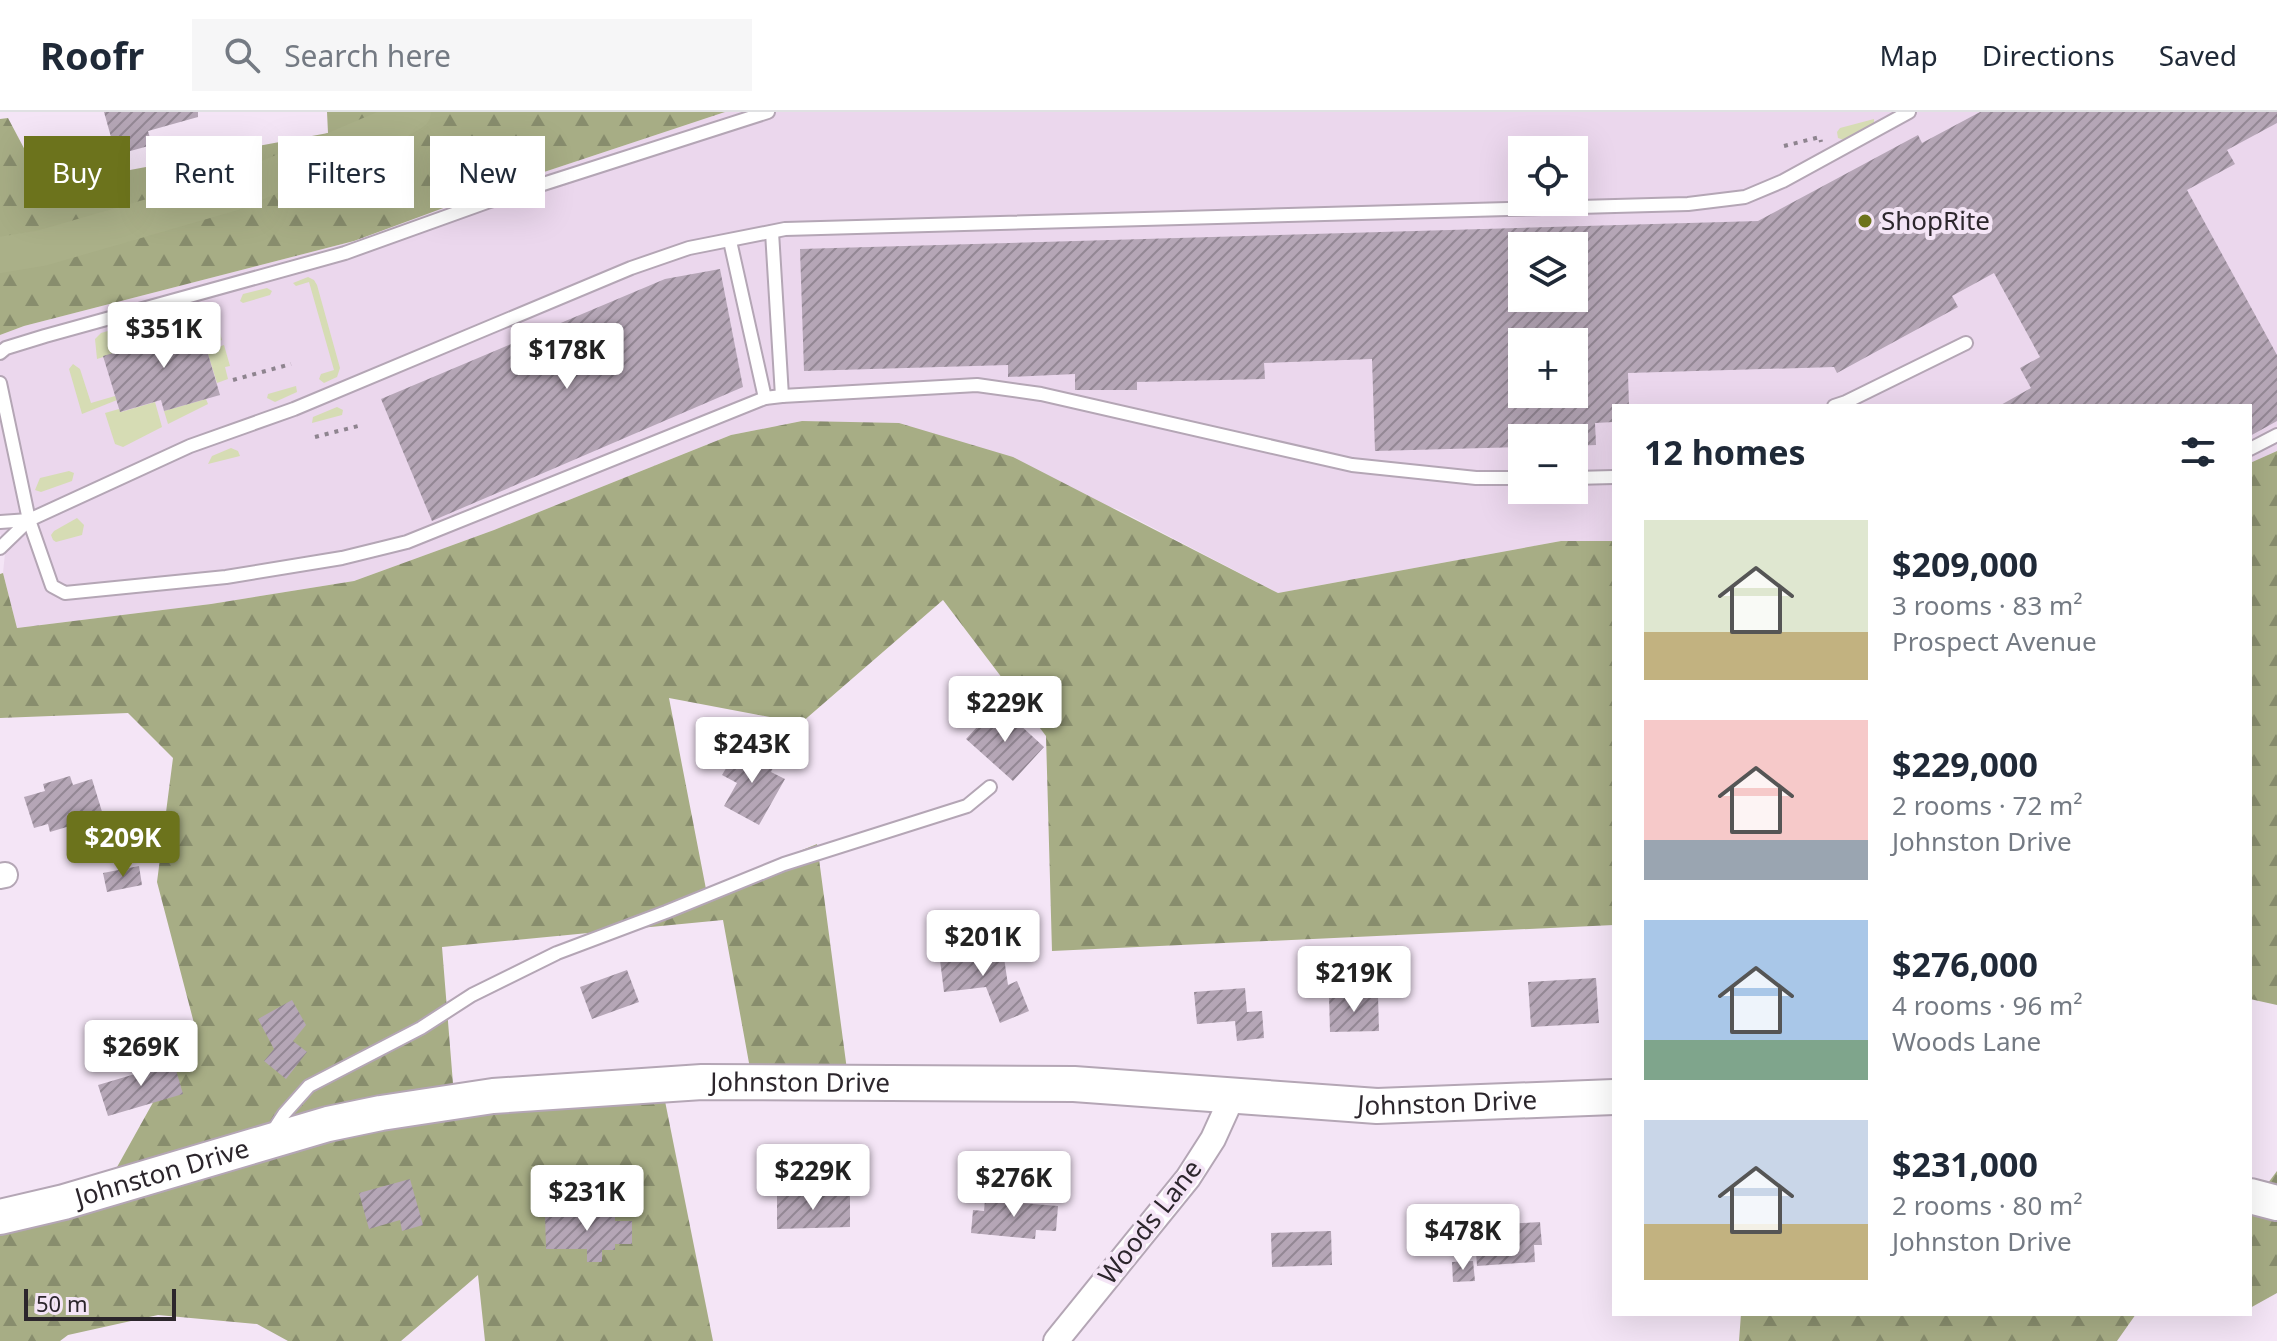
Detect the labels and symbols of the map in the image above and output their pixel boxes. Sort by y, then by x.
place label: ShopRite [1881,202,1990,238]
marker: ShopRite [1856,212,1874,230]
pin: $351K [108,302,220,370]
pin: $178K [511,323,623,391]
pin: $229K [949,676,1061,744]
pin: $243K [696,717,808,785]
pin: $209K [67,811,179,879]
pin: $201K [927,910,1039,978]
pin: $219K [1298,946,1410,1014]
pin: $269K [85,1020,197,1088]
street label: Johnston Drive [707,1063,890,1100]
street label: Johnston Drive [1353,1081,1538,1123]
street label: Johnston Drive [68,1129,253,1216]
pin: $229K [757,1144,869,1212]
pin: $276K [958,1151,1070,1219]
street label: Woods Lane [1089,1151,1209,1291]
pin: $231K [531,1165,643,1233]
pin: $478K [1407,1204,1519,1272]
scale bar [24,1285,176,1321]

